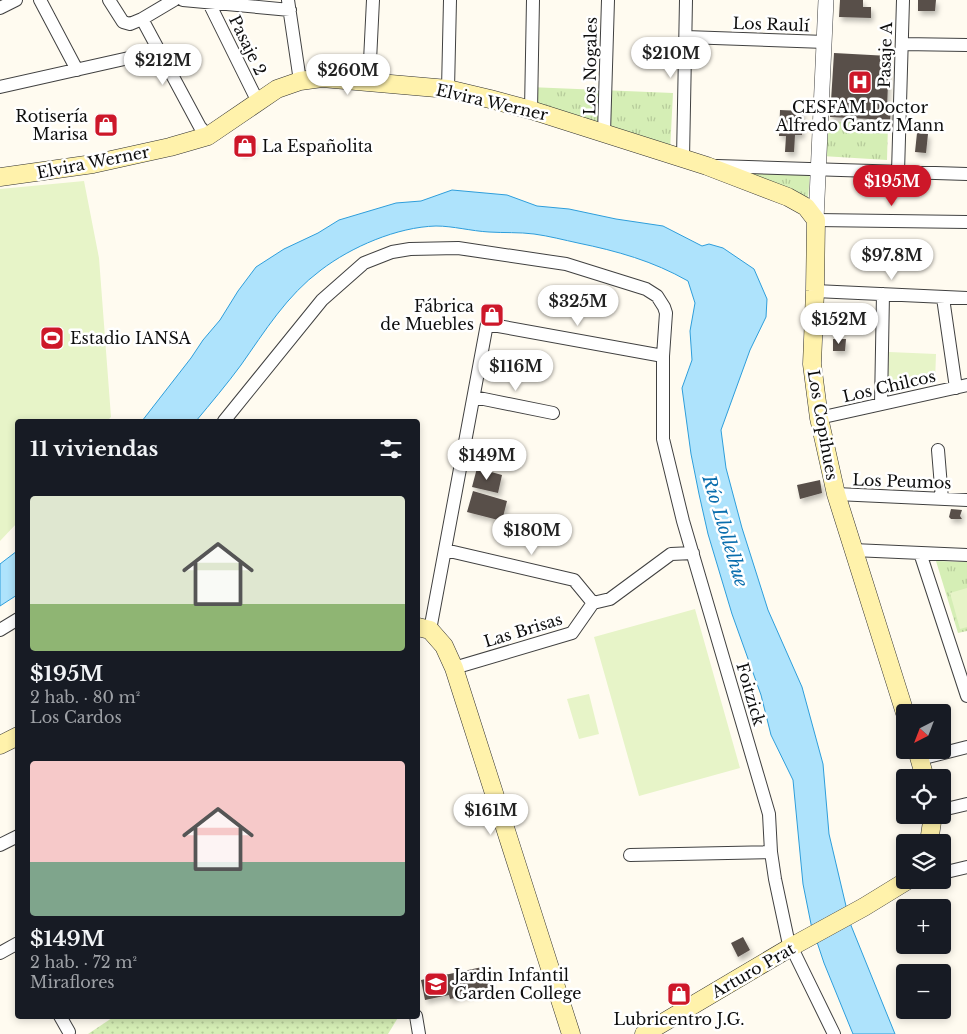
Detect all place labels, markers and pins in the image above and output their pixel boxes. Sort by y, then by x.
pin: $210M [636,36,706,79]
pin: $212M [128,44,198,86]
pin: $260M [313,54,383,96]
hospital icon: CESFAM Doctor Alfredo Gantz Mann [847,69,873,95]
place label: CESFAM Doctor Alfredo Gantz Mann [775,97,944,135]
place label: Rotisería Marisa [15,106,88,144]
shop icon: Rotisería Marisa [93,112,119,138]
shop icon: La Españolita [232,133,258,159]
place label: La Españolita [262,136,373,156]
pin: $195M [857,164,927,207]
pin: $97.8M [851,238,933,281]
pin: $325M [543,284,613,327]
place label: Fábrica de Muebles [380,296,474,334]
shop icon: Fábrica de Muebles [479,302,505,328]
pin: $152M [804,302,874,345]
sports icon: Estadio IANSA [39,325,65,351]
place label: Estadio IANSA [70,328,192,348]
pin: $116M [481,350,551,392]
pin: $149M [452,438,522,481]
pin: $180M [497,514,567,556]
pin: $161M [456,794,526,836]
place label: Jardin Infantil Garden College [452,965,581,1003]
school or university icon: Jardin Infantil Garden College [423,971,449,997]
shop icon: Lubricentro J.G. [666,981,692,1007]
place label: Lubricentro J.G. [613,1009,745,1029]

